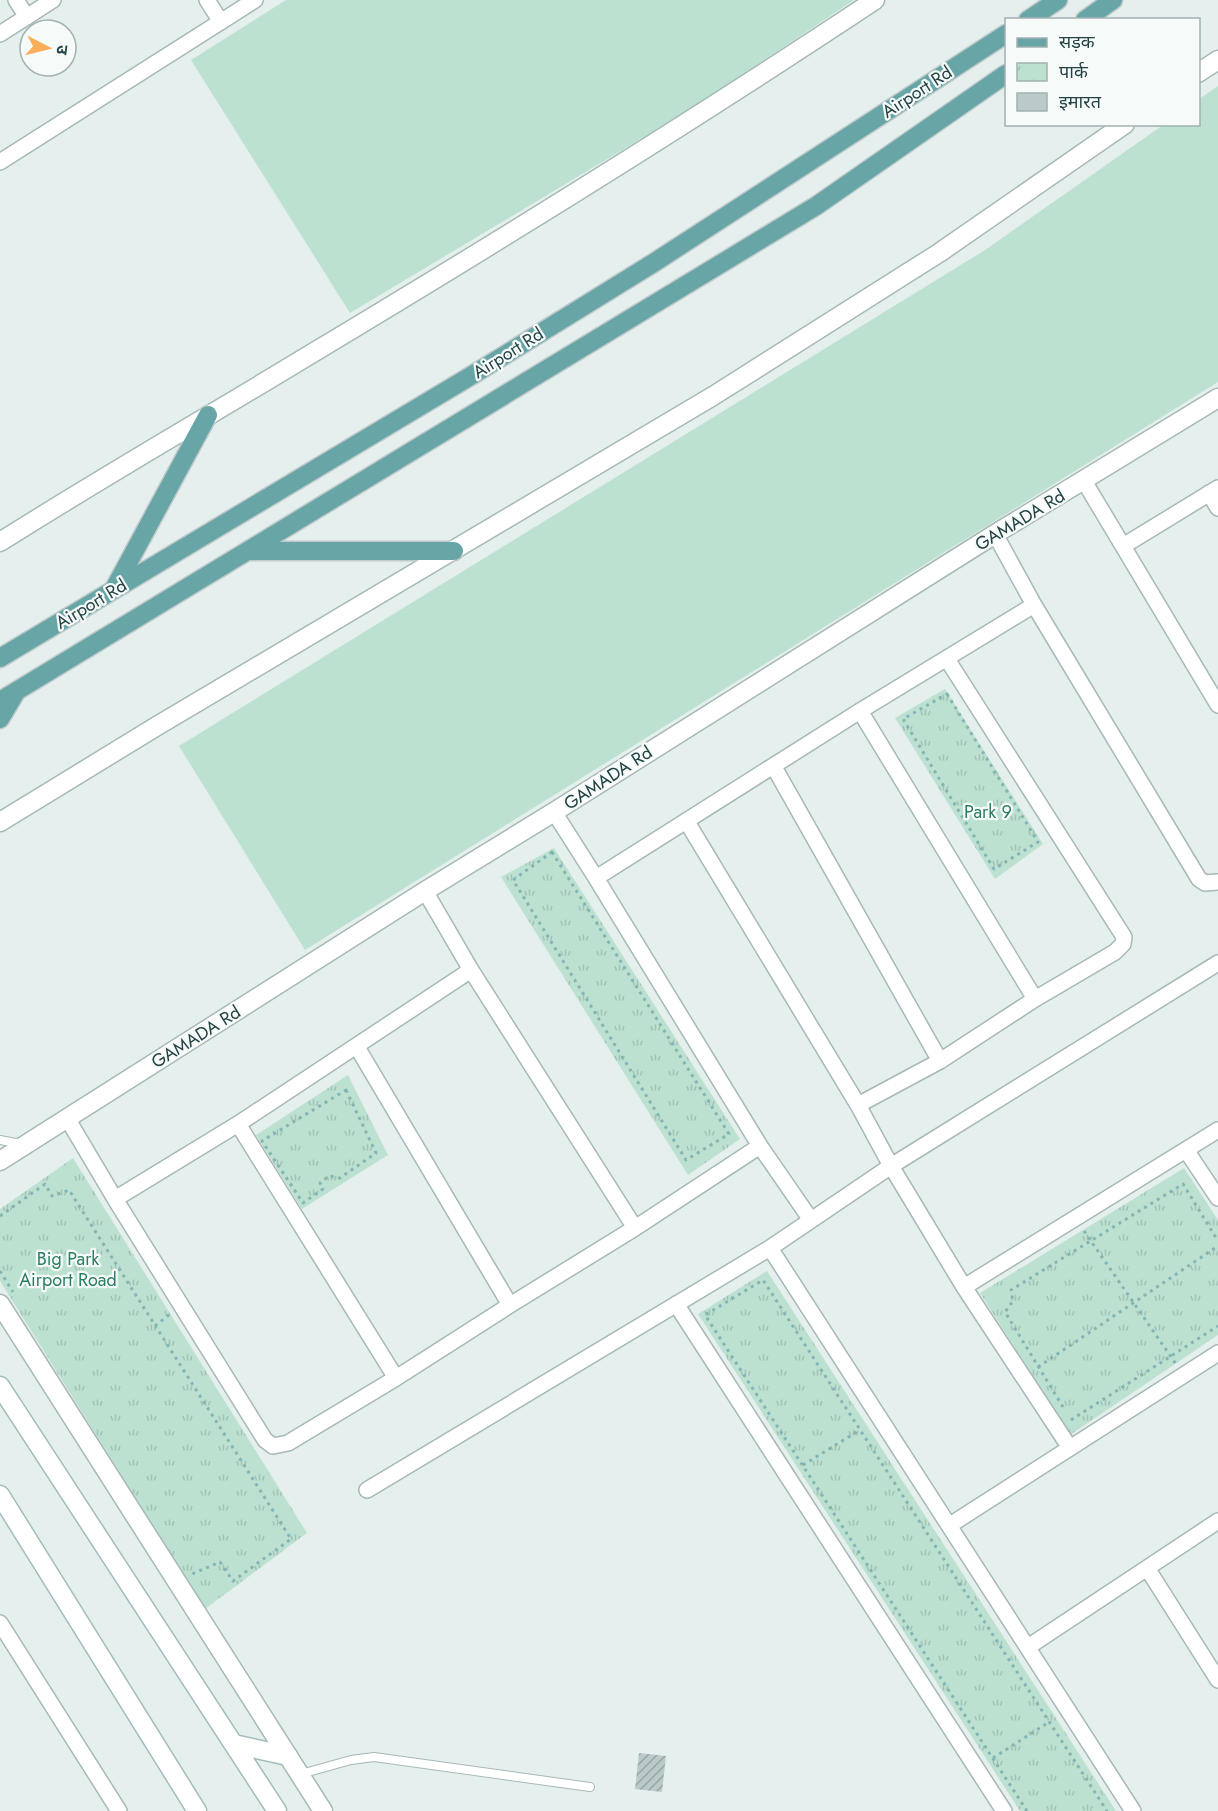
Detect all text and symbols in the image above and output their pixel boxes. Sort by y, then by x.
north arrow [18,18,78,78]
legend [1005,18,1200,126]
text: सड़क [1059,29,1096,55]
text: उ [50,44,74,56]
text: पार्क [1059,59,1089,85]
street label: Airport Rd [877,60,957,124]
text: इमारत [1059,89,1102,115]
street label: Airport Rd [468,321,548,385]
street label: GAMADA Rd [970,483,1070,557]
street label: Airport Rd [50,572,132,636]
street label: GAMADA Rd [559,740,657,816]
park label: Park 9 [964,799,1012,825]
street label: GAMADA Rd [146,999,246,1075]
park label: Big Park Airport Road [19,1246,117,1293]

